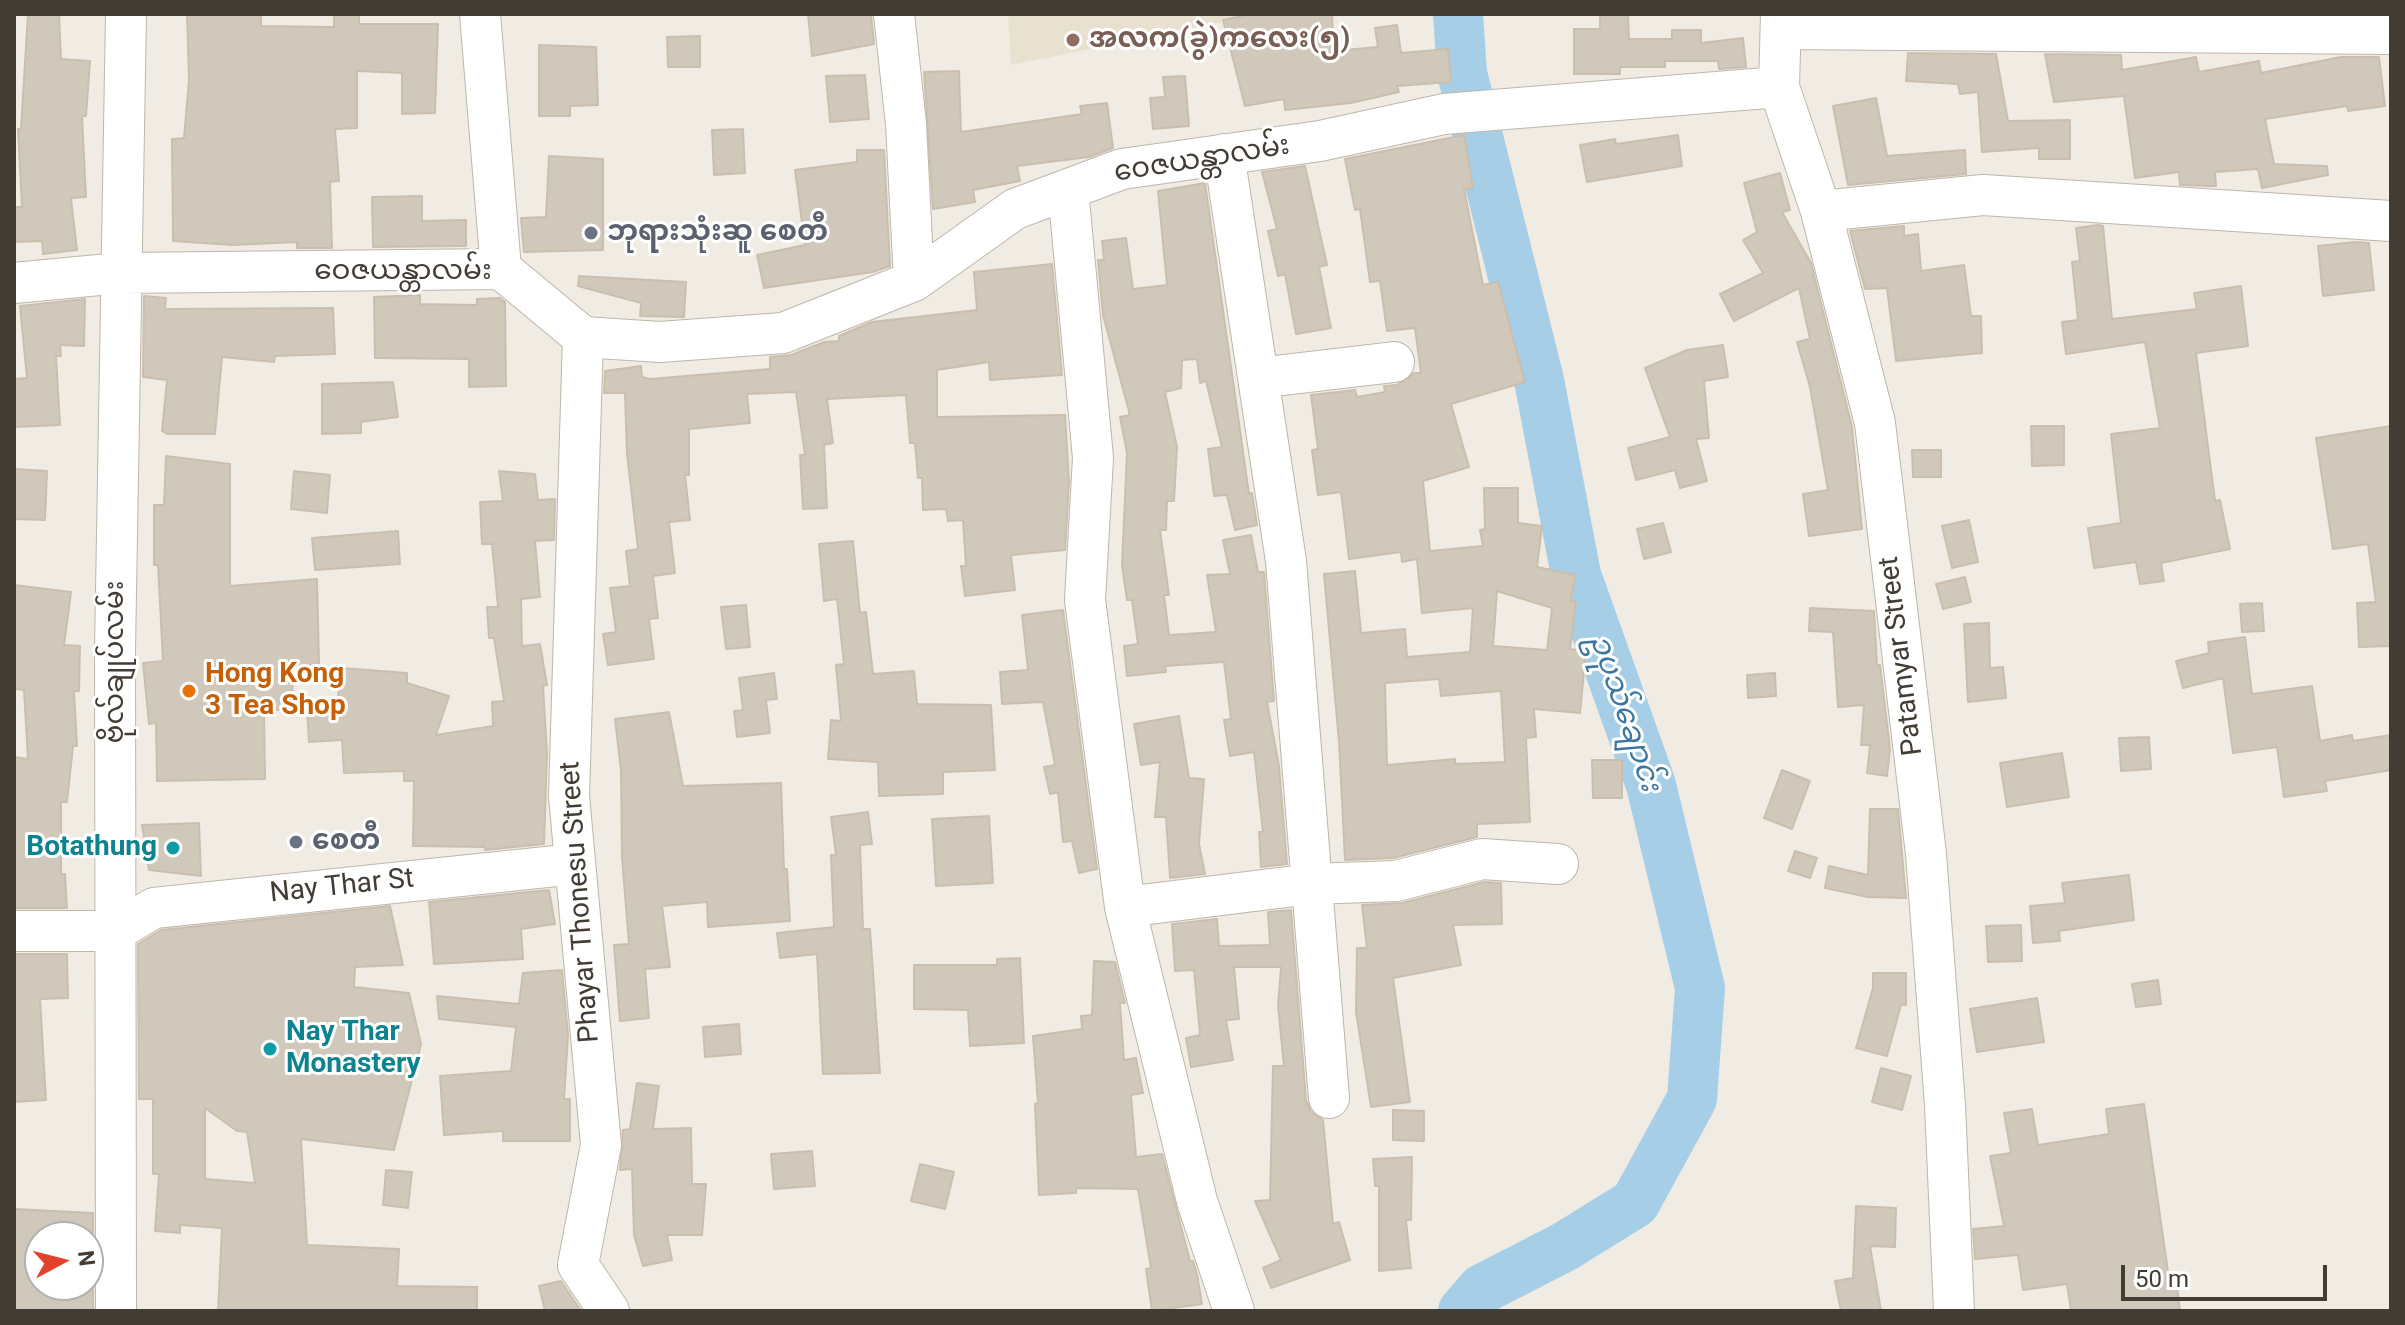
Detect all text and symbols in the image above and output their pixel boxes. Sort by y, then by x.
place label: အလက(ခွဲ)ကလေး(၅) [1089,23,1350,57]
marker: အလက(ခွဲ)ကလေး(၅) [1064,31,1082,49]
street label: ဝေဇယန္တာလမ်း [1112,130,1292,190]
place label: ဘုရားသုံးဆူ စေတီ [607,216,828,250]
marker: ဘုရားသုံးဆူ စေတီ [582,224,600,242]
street label: ဝေဇယန္တာလမ်း [314,255,492,289]
street label: Patamyar Street [1873,555,1931,757]
street label: ဗိုလ်ချုပ်လမ်း [99,581,133,743]
water label: ဥပုသ်ချောင်း [1580,630,1668,796]
place label: Hong Kong 3 Tea Shop [205,658,346,724]
marker: Hong Kong 3 Tea Shop [180,682,198,700]
street label: Phayar Thonesu Street [554,760,608,1044]
place label: စေတီ [312,825,380,859]
place label: Botathung [26,831,157,865]
marker: စေတီ [287,833,305,851]
marker: Botathung [164,839,182,857]
street label: Nay Thar St [268,863,416,911]
place label: Nay Thar Monastery [286,1016,421,1082]
marker: Nay Thar Monastery [261,1040,279,1058]
north arrow [24,1221,104,1301]
text: N [73,1249,100,1267]
scale bar [2125,1249,2331,1299]
text: 50 m [2135,1265,2189,1293]

